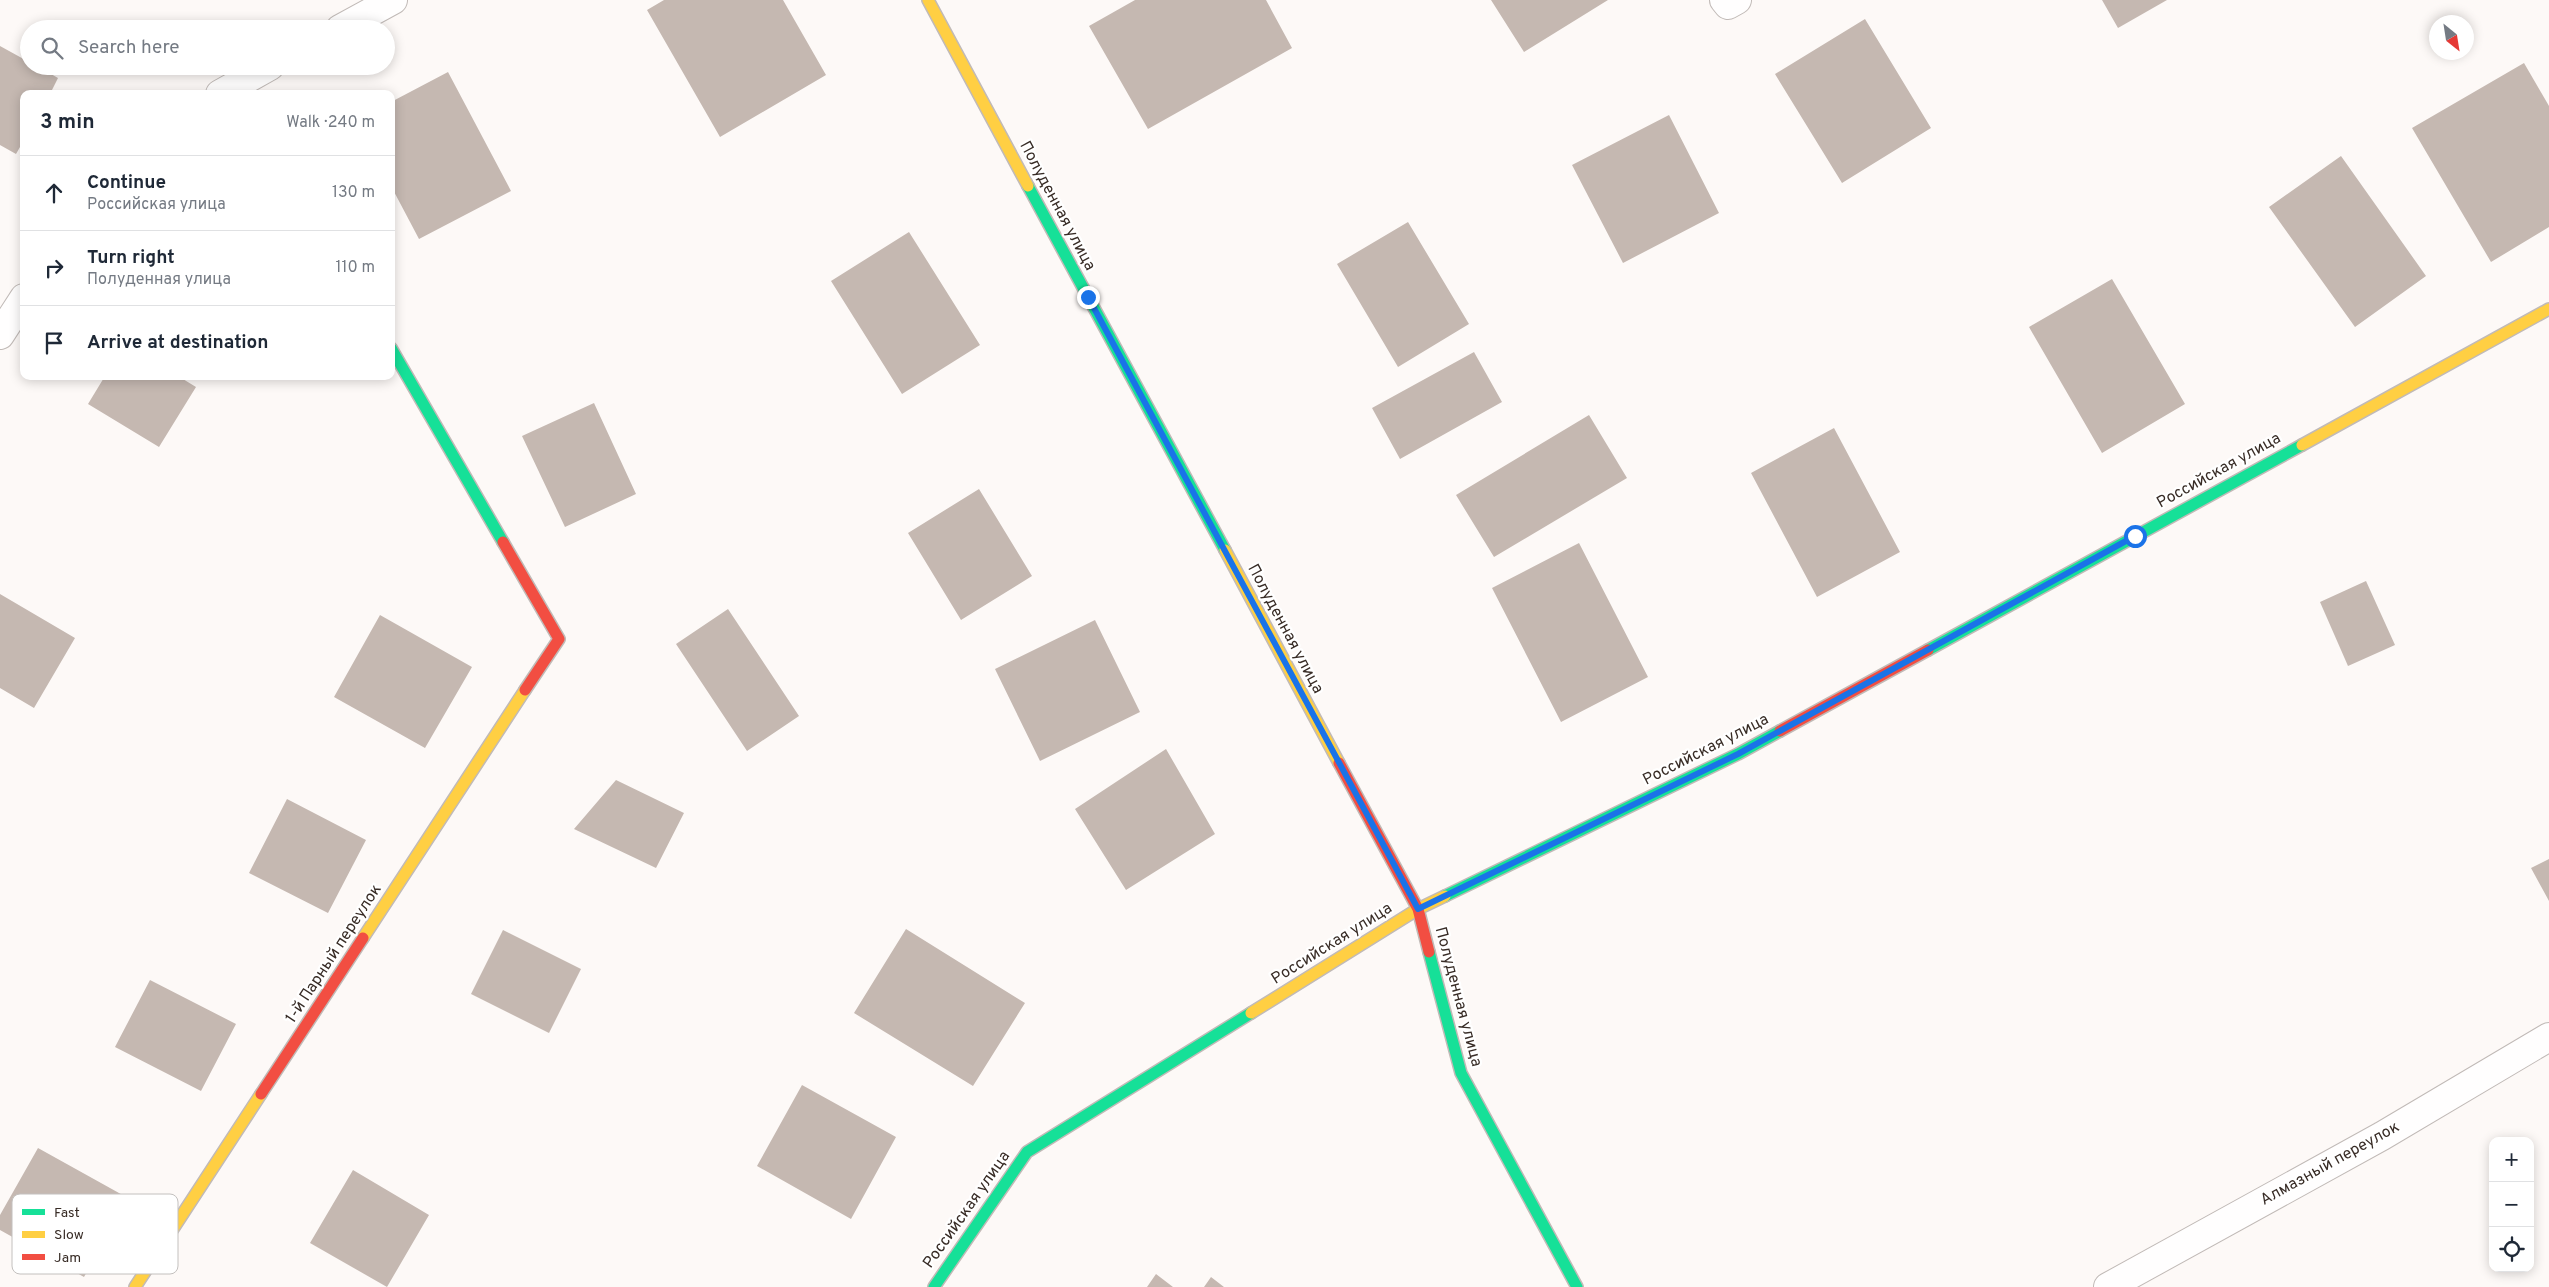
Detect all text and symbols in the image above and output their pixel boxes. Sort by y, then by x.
north arrow [2429,15,2474,60]
search box [20,20,395,75]
icon: search [38,34,66,62]
text: Search here [78,36,180,60]
text: 3 min [40,109,95,136]
text: Walk · 240 m [286,113,375,133]
street label: Полуденная улица [1014,138,1100,274]
text: Continue [87,171,166,195]
icon: ahead [40,179,68,207]
text: 130 m [332,183,375,203]
text: Российская улица [87,195,226,215]
text: Turn right [87,246,175,270]
icon: right [40,254,68,282]
text: 110 m [335,258,375,278]
text: Полуденная улица [87,270,231,290]
route end [1077,286,1100,309]
icon: arrive [40,329,68,357]
text: Arrive at destination [87,331,268,355]
street label: Российская улица [2153,429,2285,513]
route start [2124,525,2147,548]
street label: Полуденная улица [1242,561,1328,697]
street label: Российская улица [1640,710,1772,790]
street label: 1-й Парный переулок [282,881,386,1027]
street label: Российская улица [1268,899,1396,989]
street label: Полуденная улица [1430,925,1486,1069]
street label: Алмазный переулок [2257,1117,2403,1211]
map controls [2489,1137,2534,1272]
button: + [2489,1137,2534,1182]
street label: Российская улица [919,1147,1015,1273]
button: − [2489,1182,2534,1227]
legend [12,1194,178,1274]
text: Fast [54,1205,80,1222]
text: Slow [54,1227,84,1244]
button: locate [2489,1227,2534,1272]
text: Jam [54,1250,81,1267]

